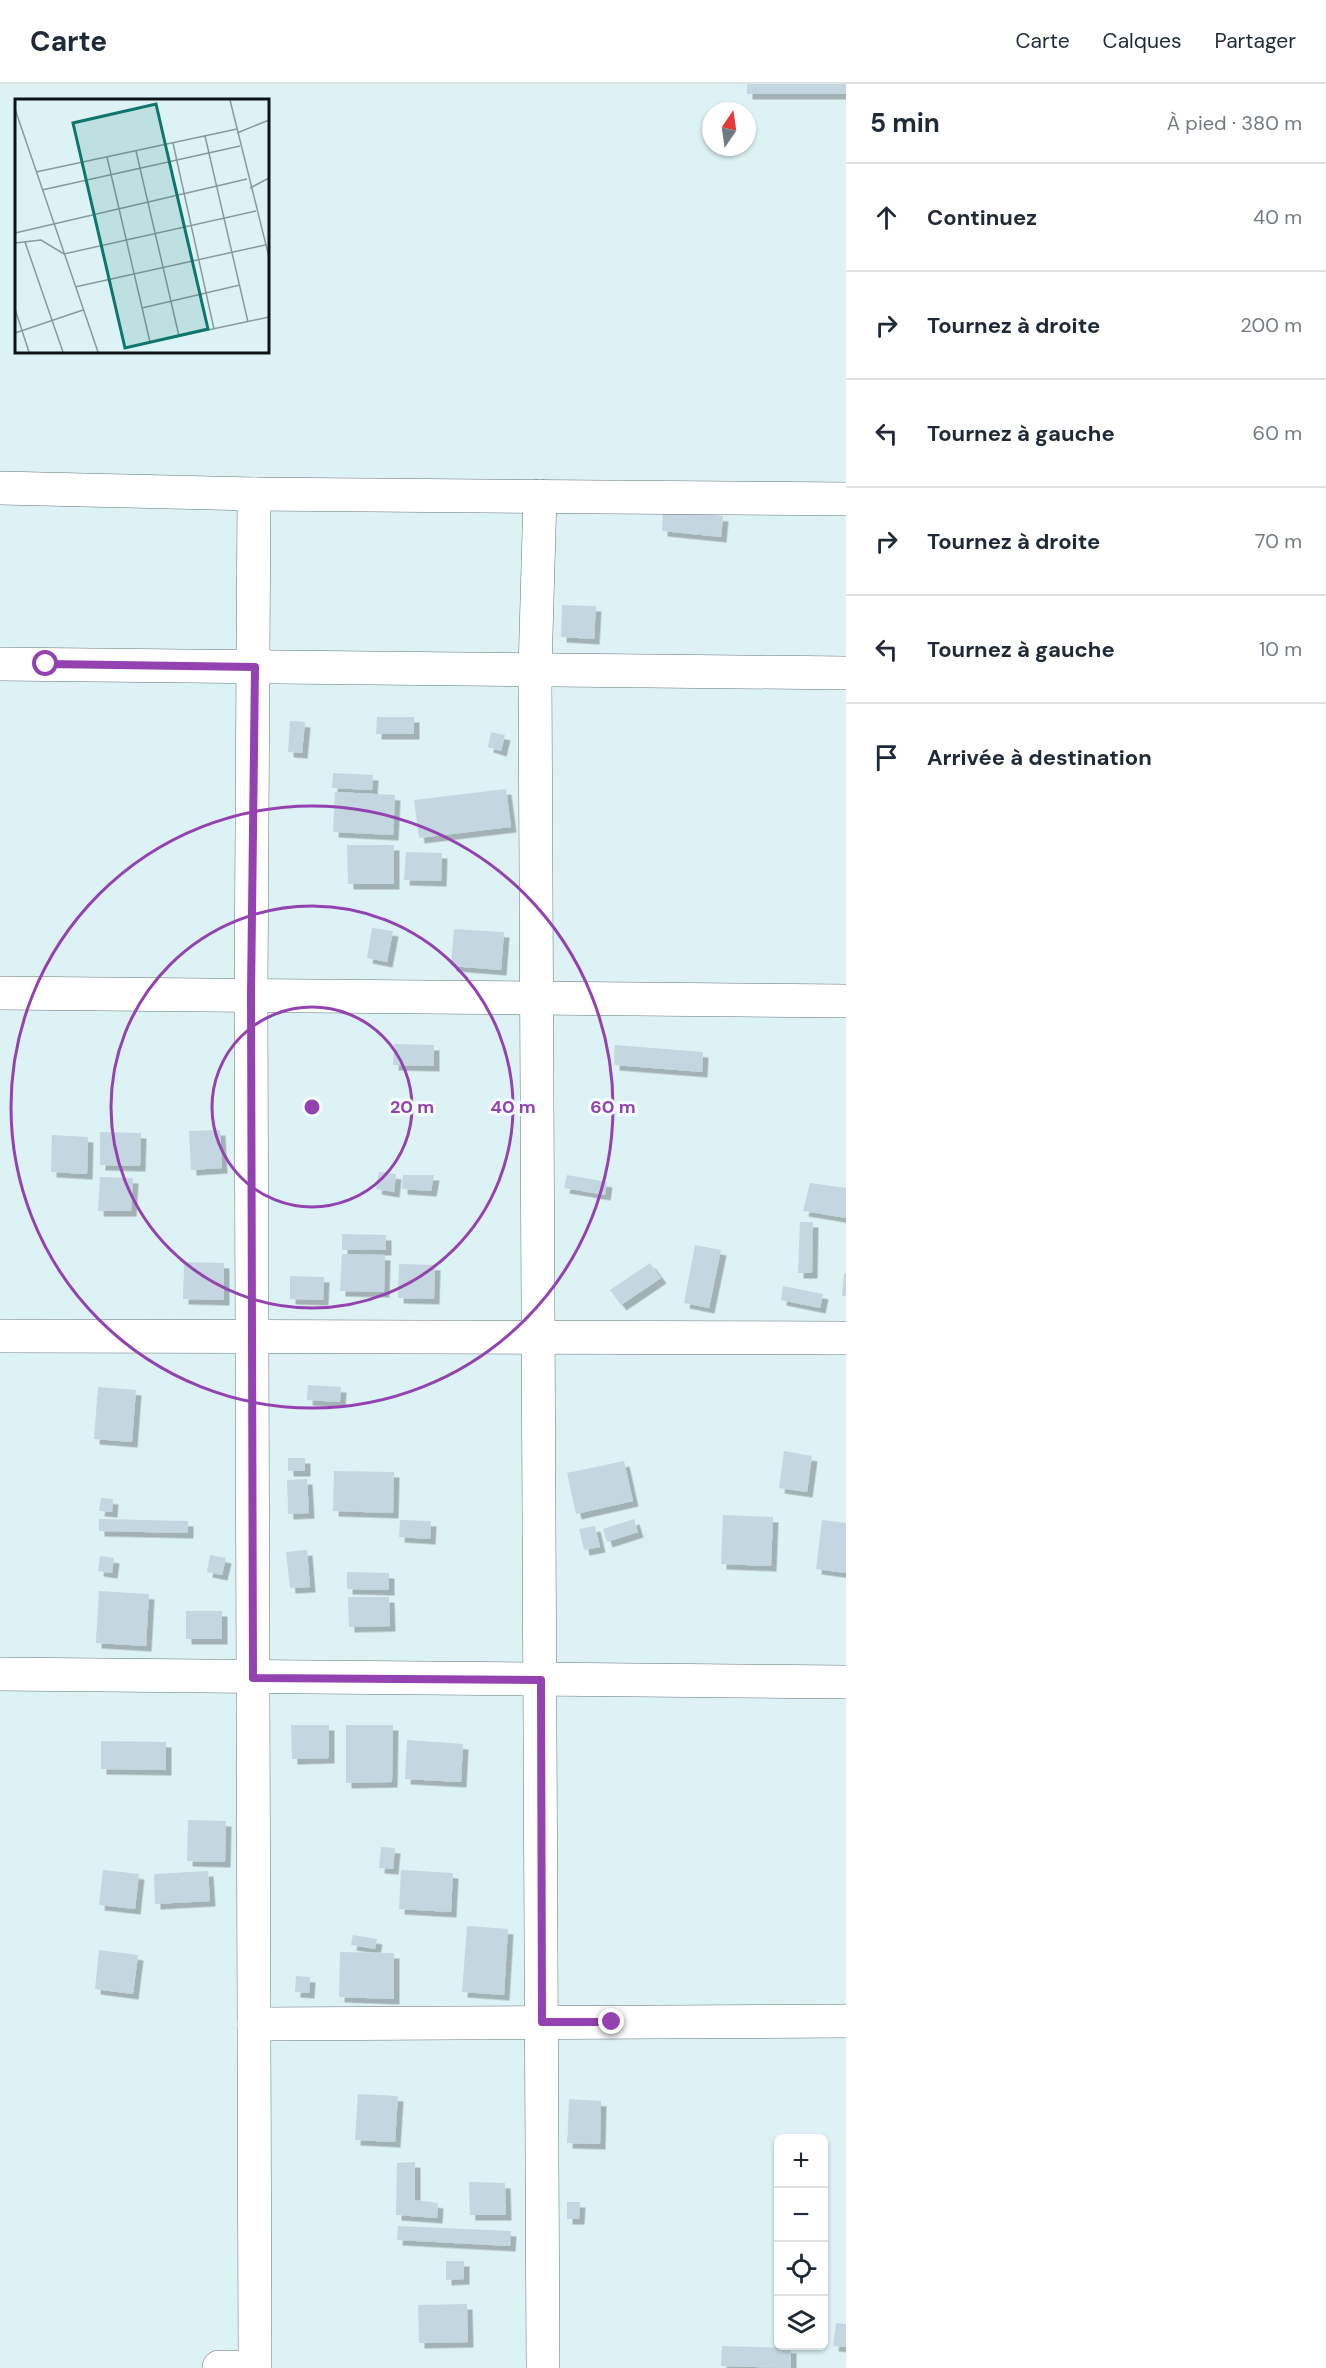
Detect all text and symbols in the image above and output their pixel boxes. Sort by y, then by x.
text: Carte [30,23,107,60]
text: Carte [1015,27,1070,55]
text: Calques [1103,27,1181,55]
text: Partager [1214,27,1296,55]
inset map [15,99,268,352]
north arrow [702,102,756,156]
text: 5 min [870,106,940,140]
text: À pied · 380 m [1167,110,1302,136]
icon: ahead [870,201,903,234]
text: Continuez [927,203,1037,232]
text: 40 m [1253,204,1302,230]
icon: right [870,309,903,342]
text: Tournez à droite [927,311,1100,340]
text: 200 m [1240,312,1302,338]
icon: left [870,417,903,450]
text: Tournez à gauche [927,419,1115,448]
text: 60 m [1253,420,1302,446]
icon: right [870,525,903,558]
text: Tournez à droite [927,527,1100,556]
text: 70 m [1255,528,1302,554]
icon: left [870,633,903,666]
text: Tournez à gauche [927,635,1115,664]
text: 10 m [1259,636,1302,662]
route start [32,650,58,676]
icon: arrive [870,741,903,774]
text: Arrivée à destination [927,743,1152,772]
text: 20 m [390,1095,434,1119]
text: 40 m [490,1095,536,1119]
text: 60 m [590,1095,636,1119]
centre of rings [302,1097,322,1117]
route end [598,2008,624,2034]
map controls [774,2134,828,2350]
button: + [774,2134,828,2188]
button: − [774,2188,828,2242]
button: locate [774,2242,828,2296]
button: layers [774,2296,828,2350]

